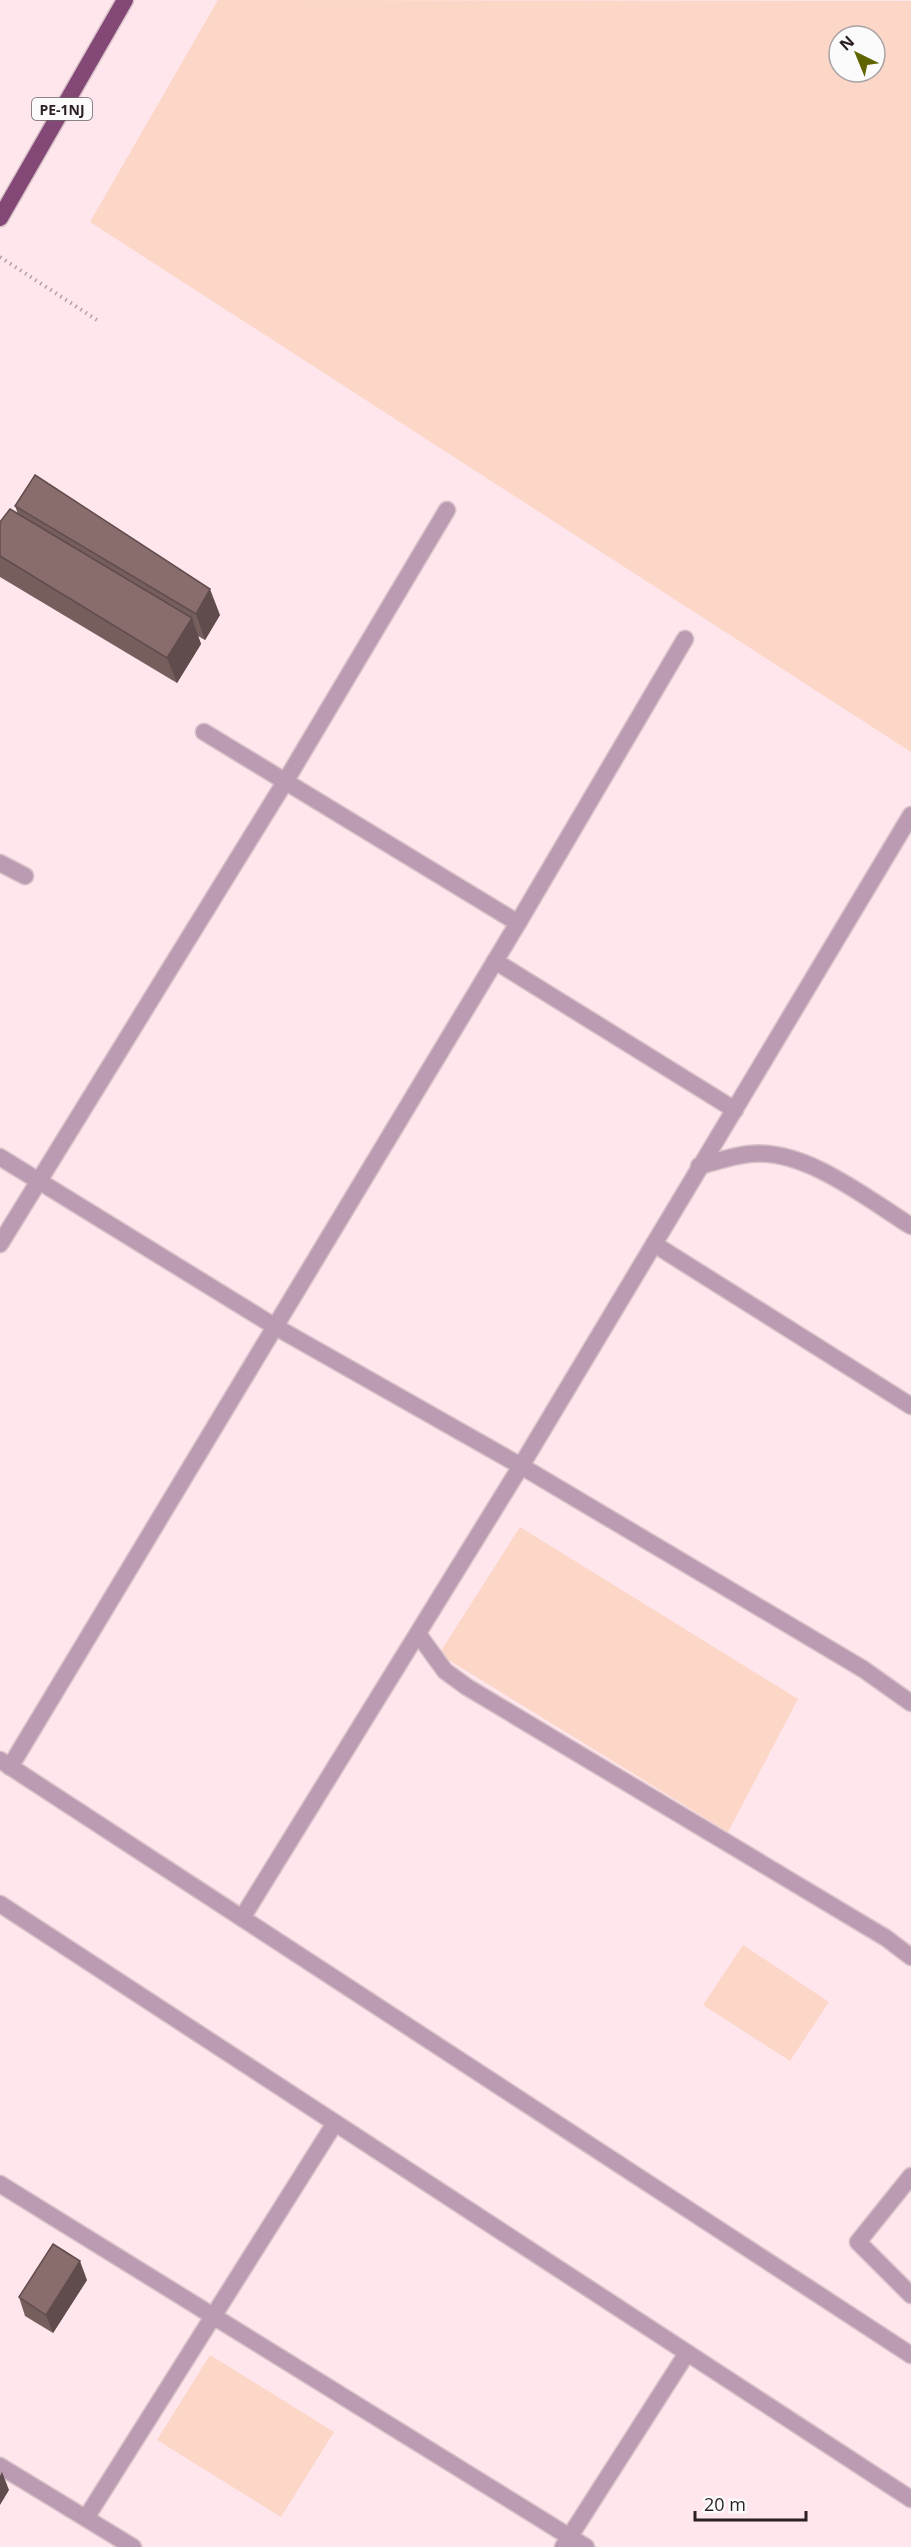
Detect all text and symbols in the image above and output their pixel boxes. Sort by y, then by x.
north arrow [827,24,887,84]
text: N [835,31,859,56]
road number: PE-1NJ [32,98,92,120]
scale bar [695,2484,806,2522]
text: 20 m [704,2492,746,2516]

